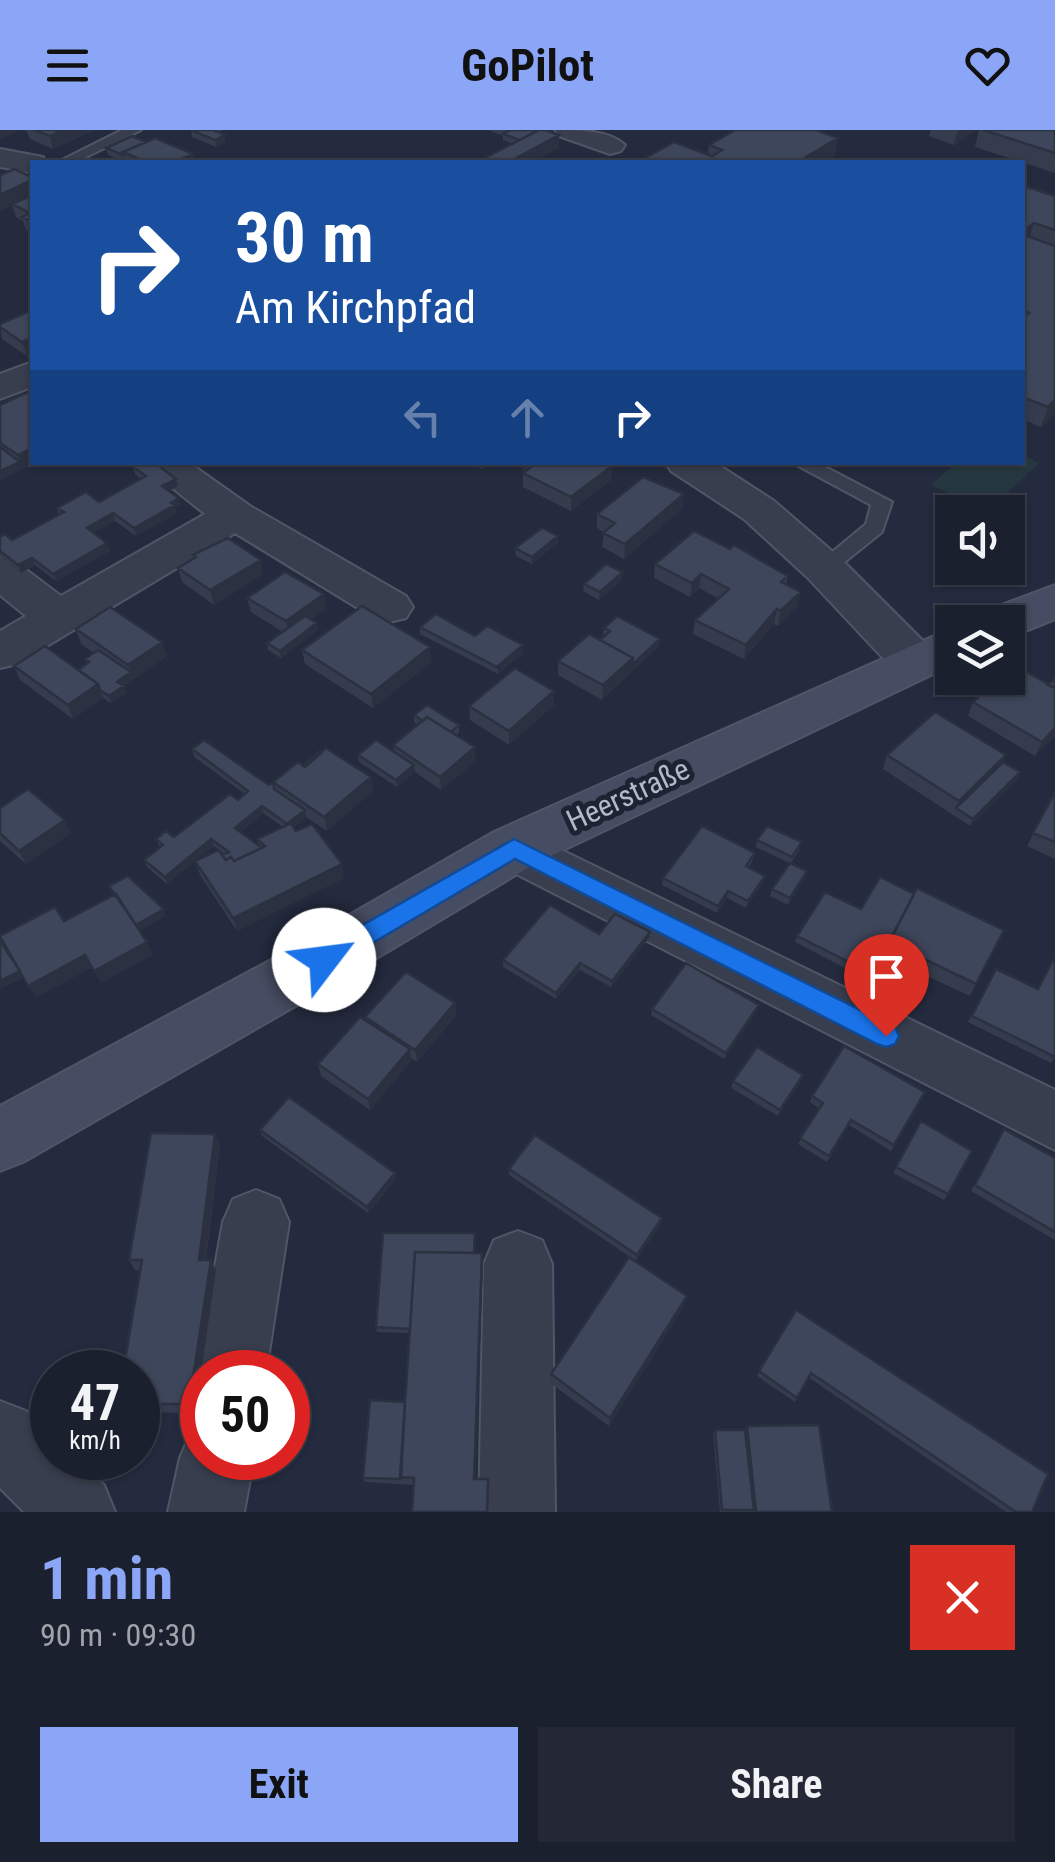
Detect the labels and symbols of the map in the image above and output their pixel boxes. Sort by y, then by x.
street label: Heerstraße [561,751,695,838]
position arrow [272,908,376,1012]
pin [844,934,929,1037]
speed limit sign: 50 [180,1350,310,1480]

